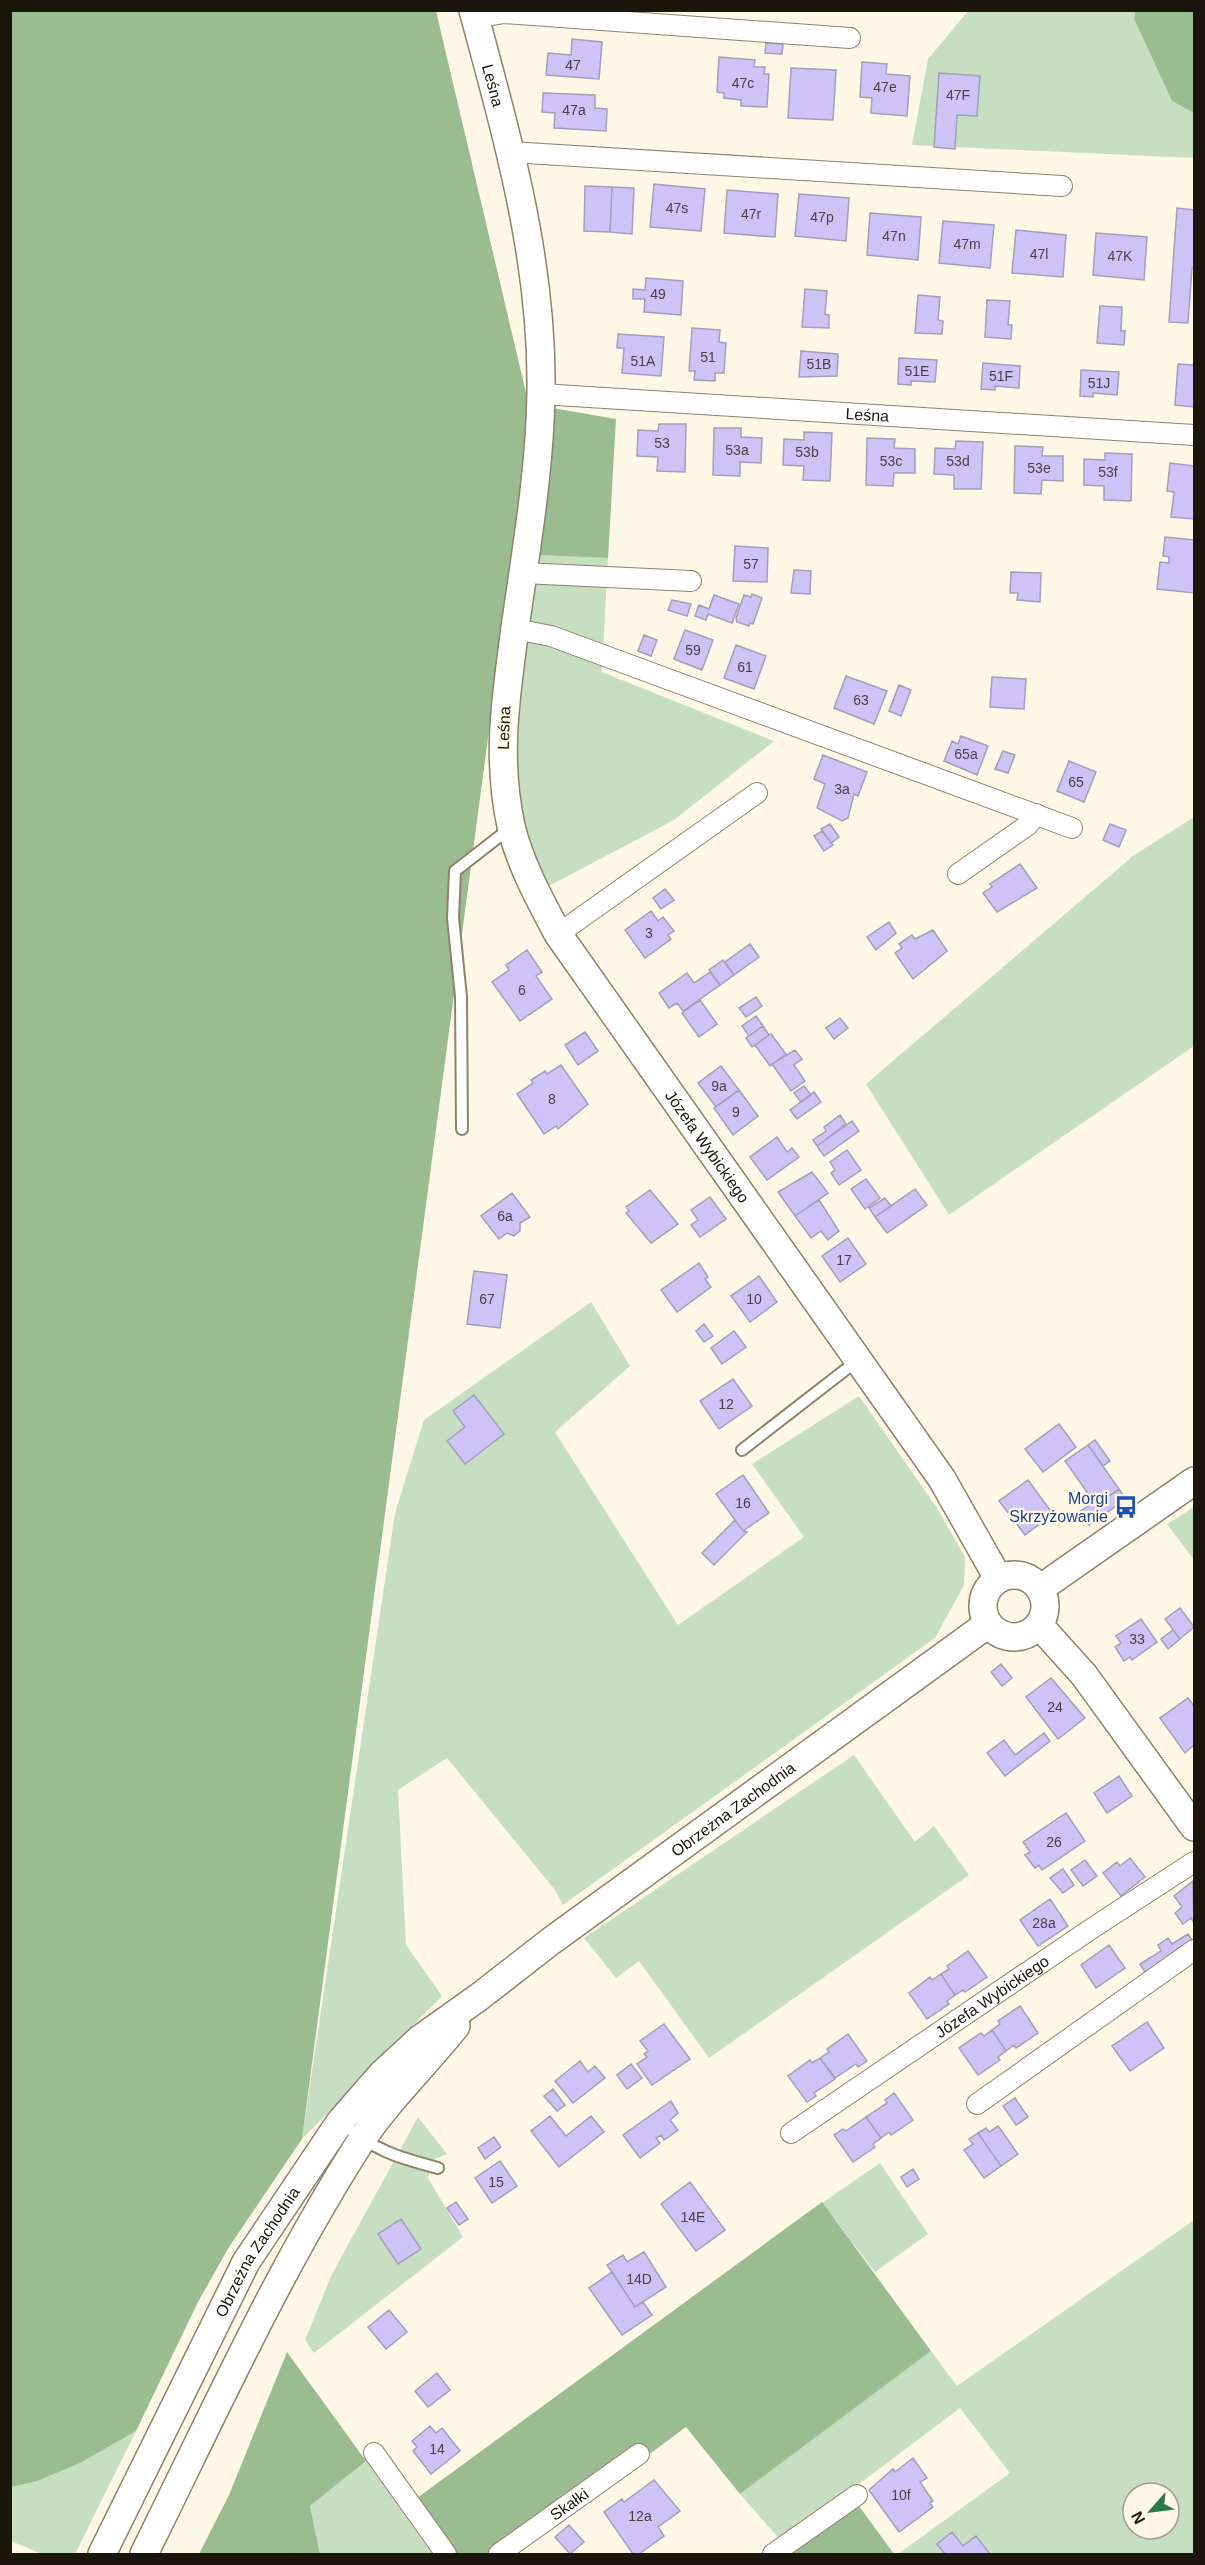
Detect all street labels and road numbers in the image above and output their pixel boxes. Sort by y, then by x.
street label: Leśna [479,62,507,109]
street label: Leśna [845,405,890,424]
street label: Leśna [495,706,513,750]
street label: Józefa Wybickiego [662,1087,753,1206]
street label: Obrzeżna Zachodnia [668,1758,798,1860]
street label: Józefa Wybickiego [932,1952,1052,2041]
street label: Obrzeżna Zachodnia [212,2184,303,2319]
street label: Skałki [547,2485,591,2523]

